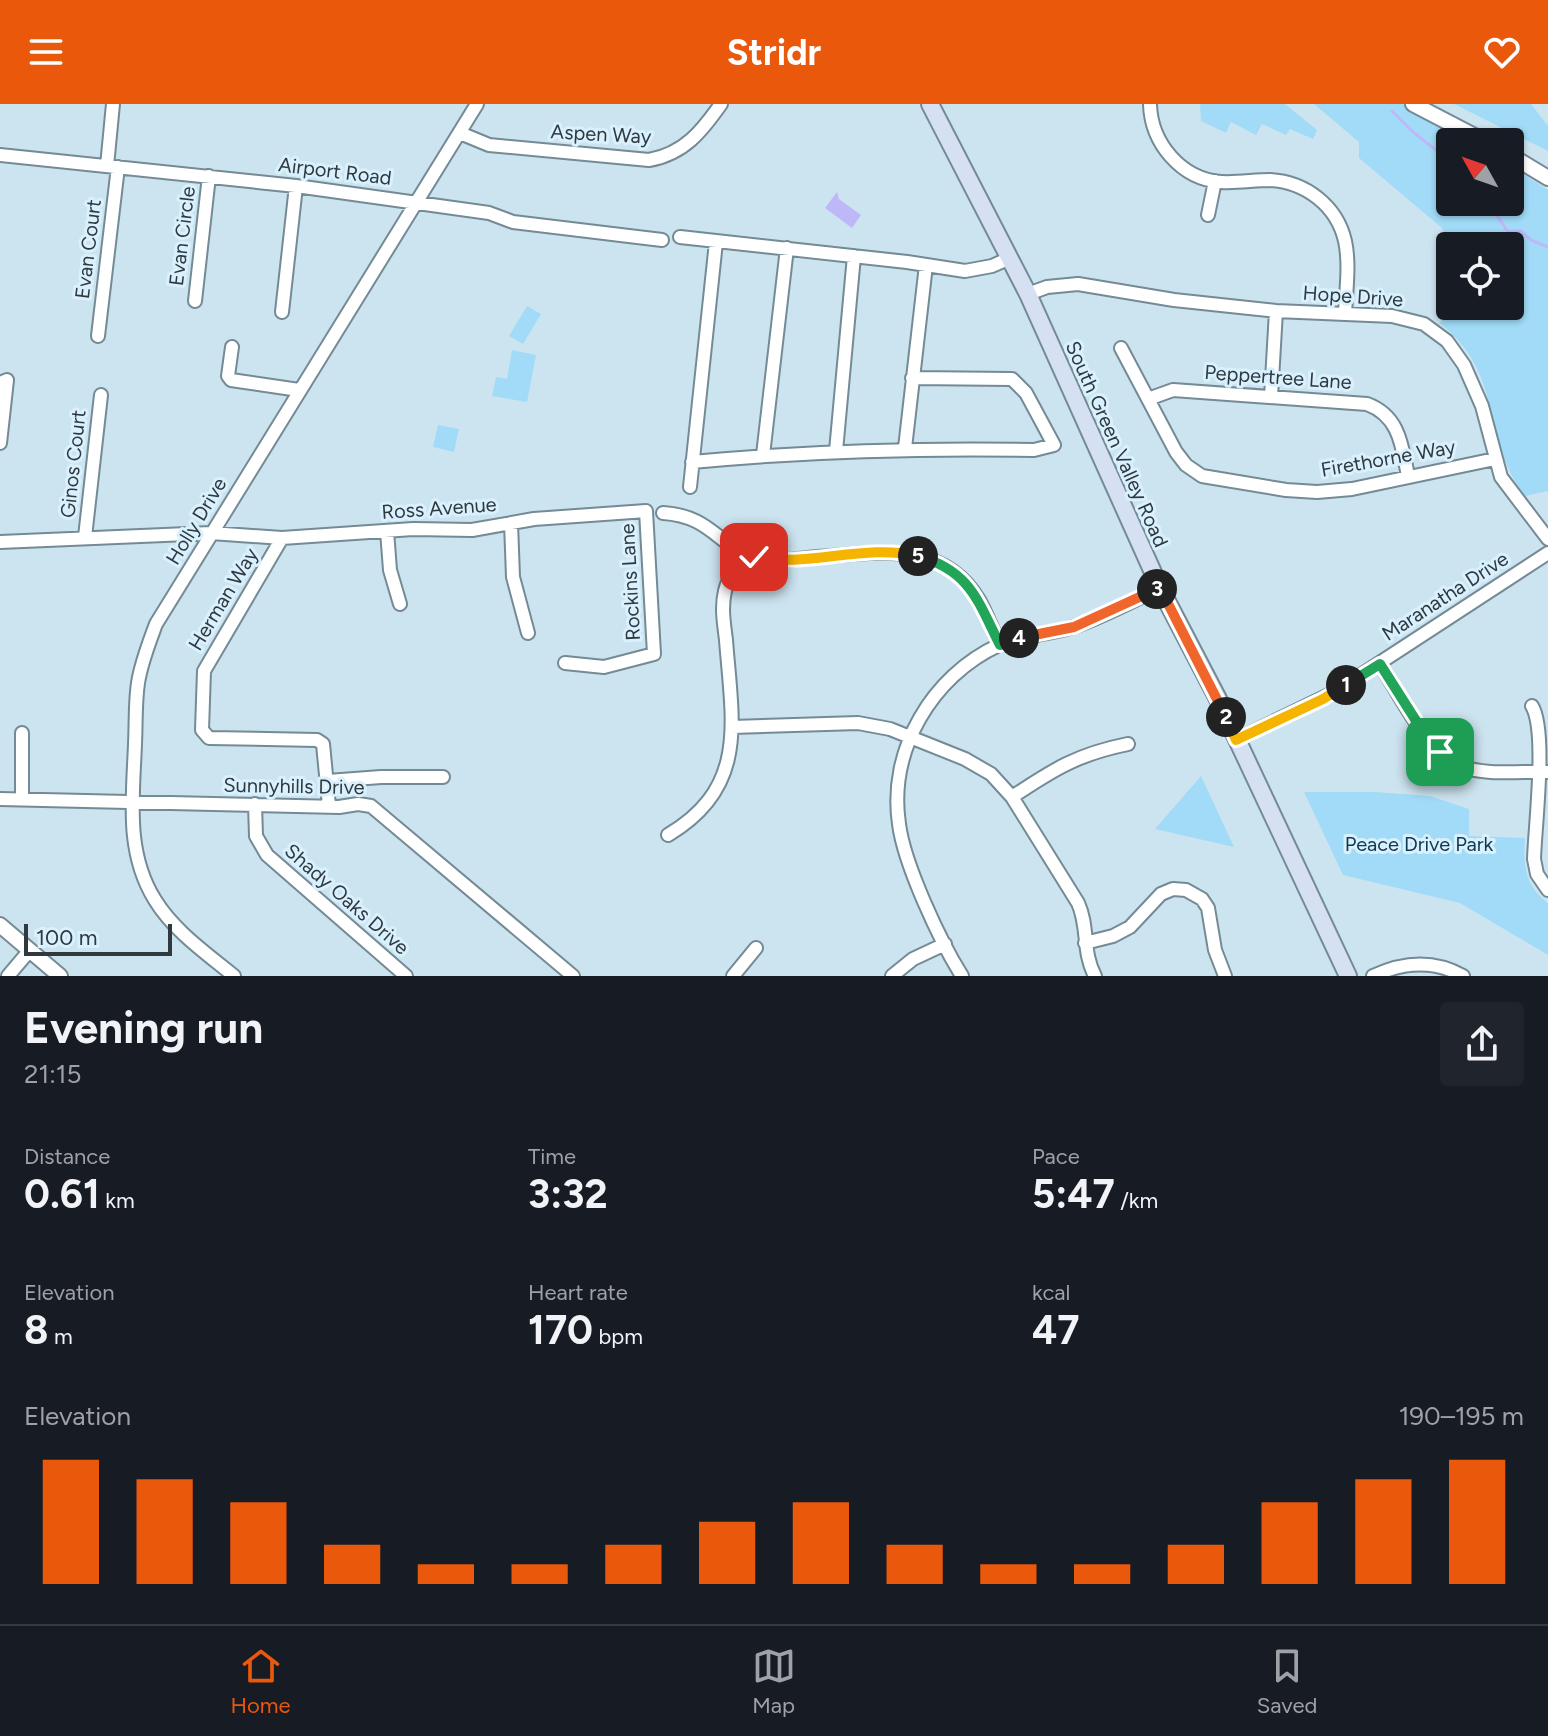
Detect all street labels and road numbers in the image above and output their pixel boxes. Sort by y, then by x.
street label: Aspen Way [550,119,652,149]
street label: Airport Road [277,152,393,190]
street label: Evan Circle [164,185,200,287]
street label: Evan Court [70,198,106,300]
street label: Hope Drive [1302,281,1404,311]
street label: South Green Valley Road [1061,337,1173,551]
street label: Peppertree Lane [1204,360,1352,394]
street label: Ginos Court [55,409,91,519]
street label: Firethorne Way [1319,434,1458,482]
street label: Holly Drive [161,473,231,569]
street label: Ross Avenue [381,492,497,524]
street label: Rockins Lane [615,523,645,641]
street label: Herman Way [183,543,263,654]
street label: Maranatha Drive [1377,546,1513,646]
street label: Sunnyhills Drive [223,773,365,799]
street label: Shady Oaks Drive [280,839,414,960]

